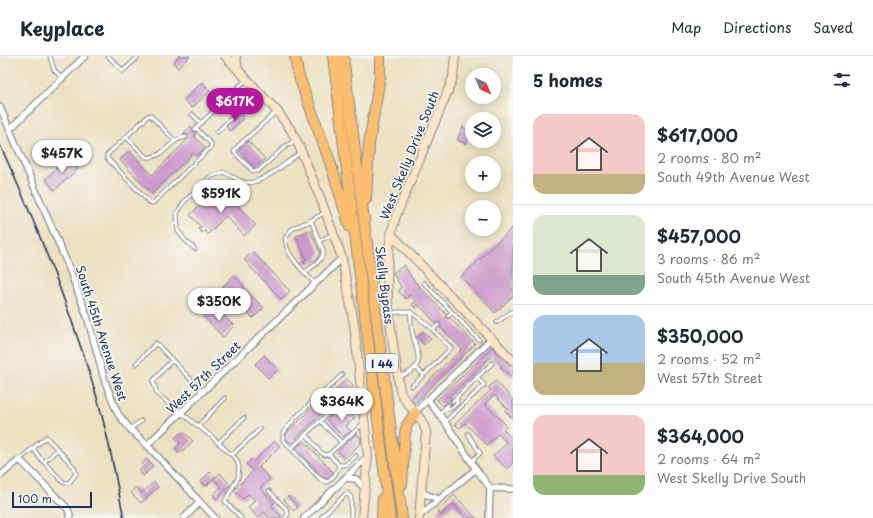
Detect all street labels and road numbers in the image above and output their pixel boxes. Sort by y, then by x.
street label: West Skelly Drive South [375,88,443,222]
street label: Skelly Bypass [371,245,399,326]
street label: South 45th Avenue West [72,263,132,403]
street label: West 57th Street [162,337,244,417]
road number: I 44 [366,354,398,372]

